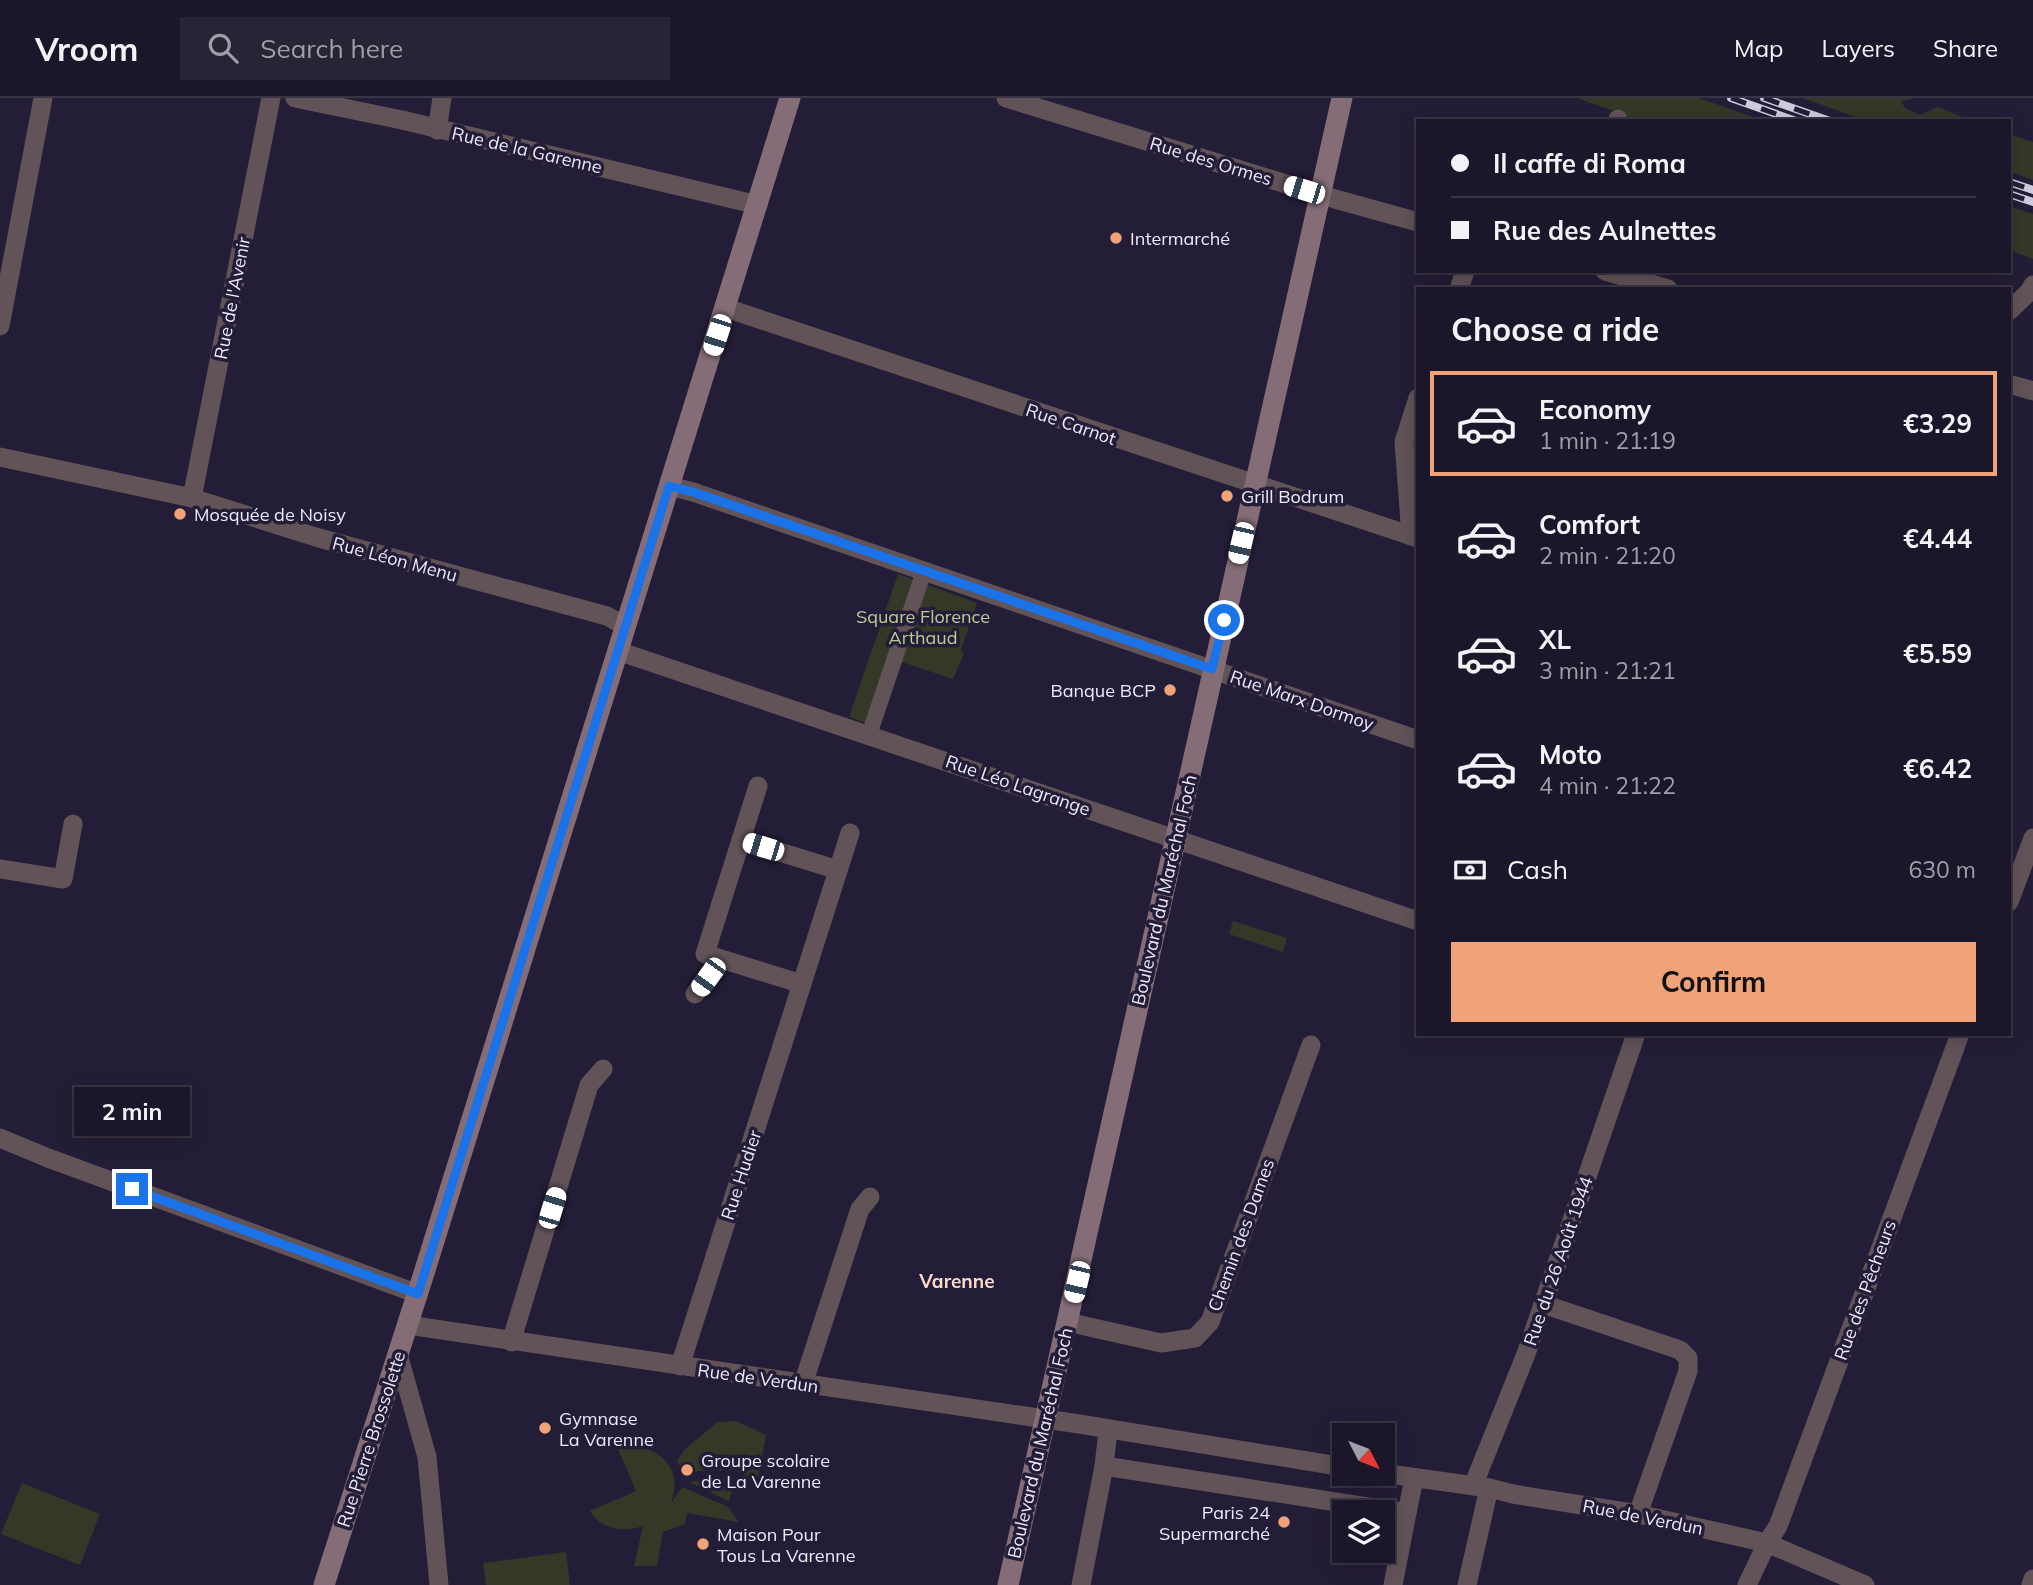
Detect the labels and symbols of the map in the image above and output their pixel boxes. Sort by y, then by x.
street label: Rue de la Garenne [450,122,604,178]
street label: Rue des Ormes [1147,132,1275,191]
car [1281,174,1328,206]
place label: Intermarché [1130,227,1230,250]
marker: Intermarché [1108,230,1124,246]
street label: Rue de l'Avenir [209,234,255,361]
car [701,312,734,358]
street label: Rue Carnot [1023,398,1119,450]
place label: Grill Bodrum [1241,485,1344,508]
marker: Grill Bodrum [1219,488,1235,504]
place label: Mosquée de Noisy [194,503,346,526]
marker: Mosquée de Noisy [172,506,188,522]
car [1227,520,1256,566]
street label: Rue Léon Menu [330,531,460,587]
route start [1208,604,1240,636]
park label: Square Florence Arthaud [856,605,990,649]
street label: Rue Marx Dormoy [1227,665,1377,735]
place label: Banque BCP [1050,679,1156,702]
marker: Banque BCP [1162,682,1178,698]
street label: Rue Léo Lagrange [943,749,1093,821]
street label: Boulevard du Maréchal Foch [1126,772,1202,1008]
car [740,831,787,863]
car [688,954,729,1000]
callout: 2 min [74,1088,190,1136]
street label: Rue Hudier [716,1127,766,1223]
street label: Chemin des Dames [1203,1155,1279,1315]
route end [116,1173,148,1205]
street label: Rue du 26 Août 1944 [1518,1173,1598,1349]
car [536,1185,569,1231]
street label: Rue des Pêcheurs [1829,1217,1901,1363]
car [1063,1259,1092,1305]
district label: Varenne [918,1269,995,1293]
street label: Boulevard du Maréchal Foch [1002,1325,1078,1561]
street label: Rue Pierre Brossolette [332,1348,410,1530]
street label: Rue de Verdun [696,1358,820,1398]
place label: Gymnase La Varenne [559,1407,654,1451]
marker: Gymnase La Varenne [537,1420,553,1436]
north arrow [1332,1423,1395,1486]
place label: Groupe scolaire de La Varenne [701,1449,830,1493]
marker: Groupe scolaire de La Varenne [679,1462,695,1478]
street label: Rue de Verdun [1581,1494,1705,1540]
place label: Paris 24 Supermarché [1159,1501,1270,1545]
marker: Paris 24 Supermarché [1276,1514,1292,1530]
place label: Maison Pour Tous La Varenne [717,1523,856,1567]
marker: Maison Pour Tous La Varenne [695,1536,711,1552]

